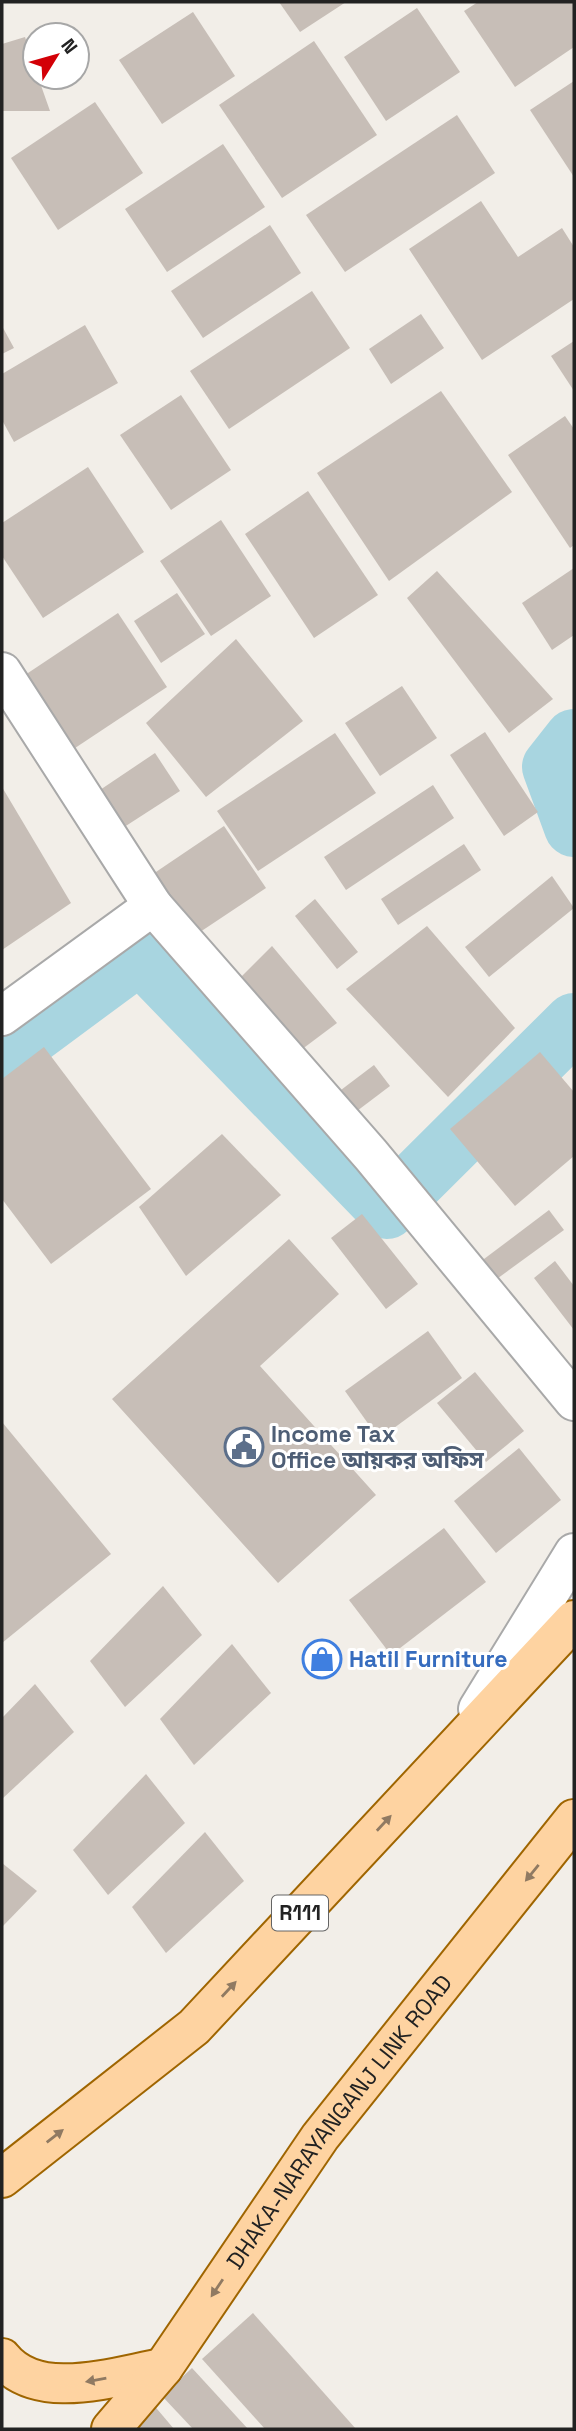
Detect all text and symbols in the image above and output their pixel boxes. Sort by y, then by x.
north arrow [21,21,91,91]
text: N [55,33,83,59]
place label: Income Tax Office আয়কর অফিস [271,1419,485,1475]
public building icon: Income Tax Office আয়কর অফিস [223,1426,265,1468]
shop icon: Hatil Furniture [301,1638,343,1680]
place label: Hatil Furniture [349,1644,508,1674]
one-way arrow [376,1814,392,1832]
one-way arrow [524,1863,539,1881]
road number: R111 [272,1896,328,1930]
street label: DHAKA-NARAYANGANJ LINK ROAD [220,1969,459,2275]
one-way arrow [221,1980,237,1998]
one-way arrow [46,2128,64,2143]
one-way arrow [210,2279,224,2297]
one-way arrow [85,2375,107,2386]

